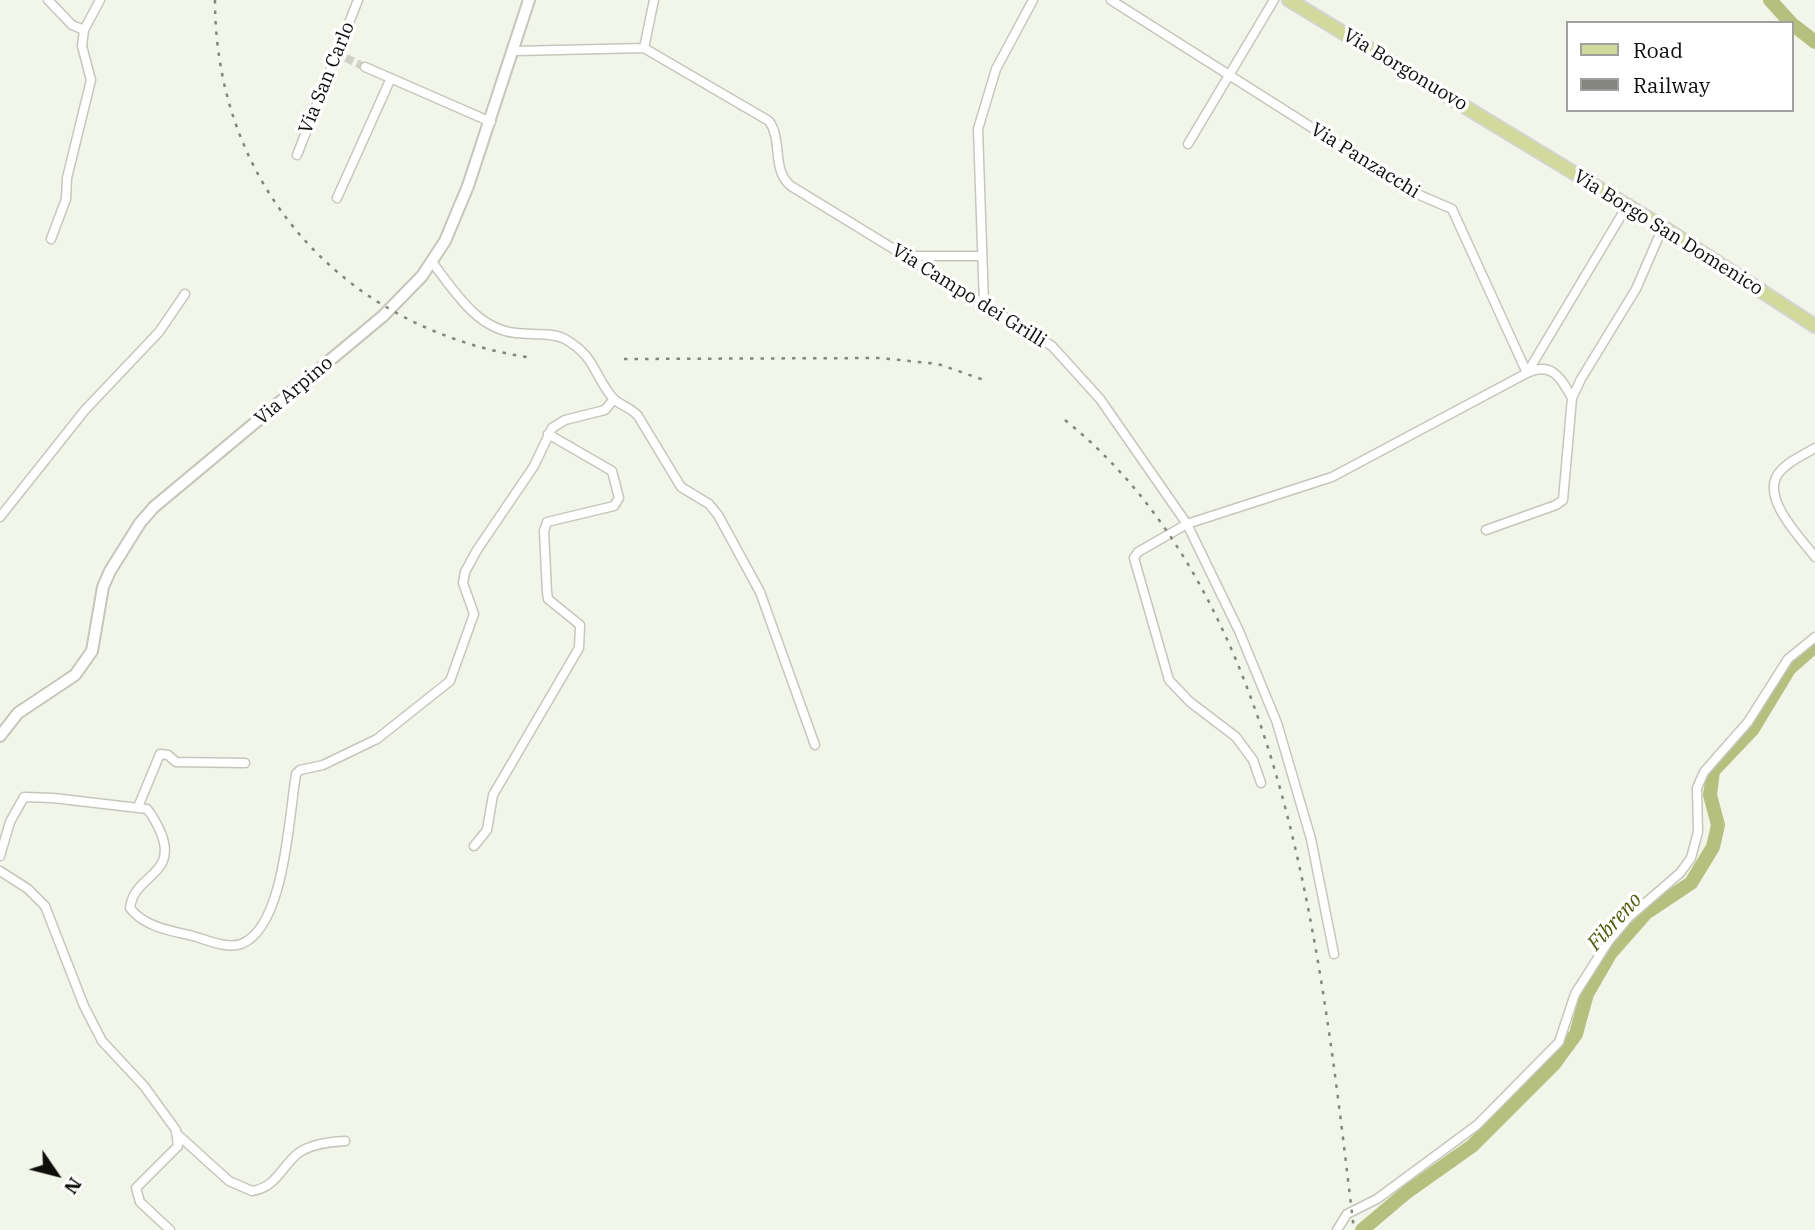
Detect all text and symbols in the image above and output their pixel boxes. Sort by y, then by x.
street label: Via San Carlo [294,19,360,137]
legend [1566,21,1794,112]
street label: Via Borgonuovo [1339,24,1471,116]
text: Road [1633,36,1683,64]
text: Railway [1633,71,1710,99]
street label: Via Panzacchi [1306,118,1424,204]
street label: Via Borgo San Domenico [1569,165,1767,301]
street label: Via Campo dei Grilli [887,239,1051,353]
street label: Via Arpino [250,352,338,430]
water label: Fibreno [1582,888,1648,956]
north arrow [21,1139,91,1209]
text: N [59,1173,87,1199]

